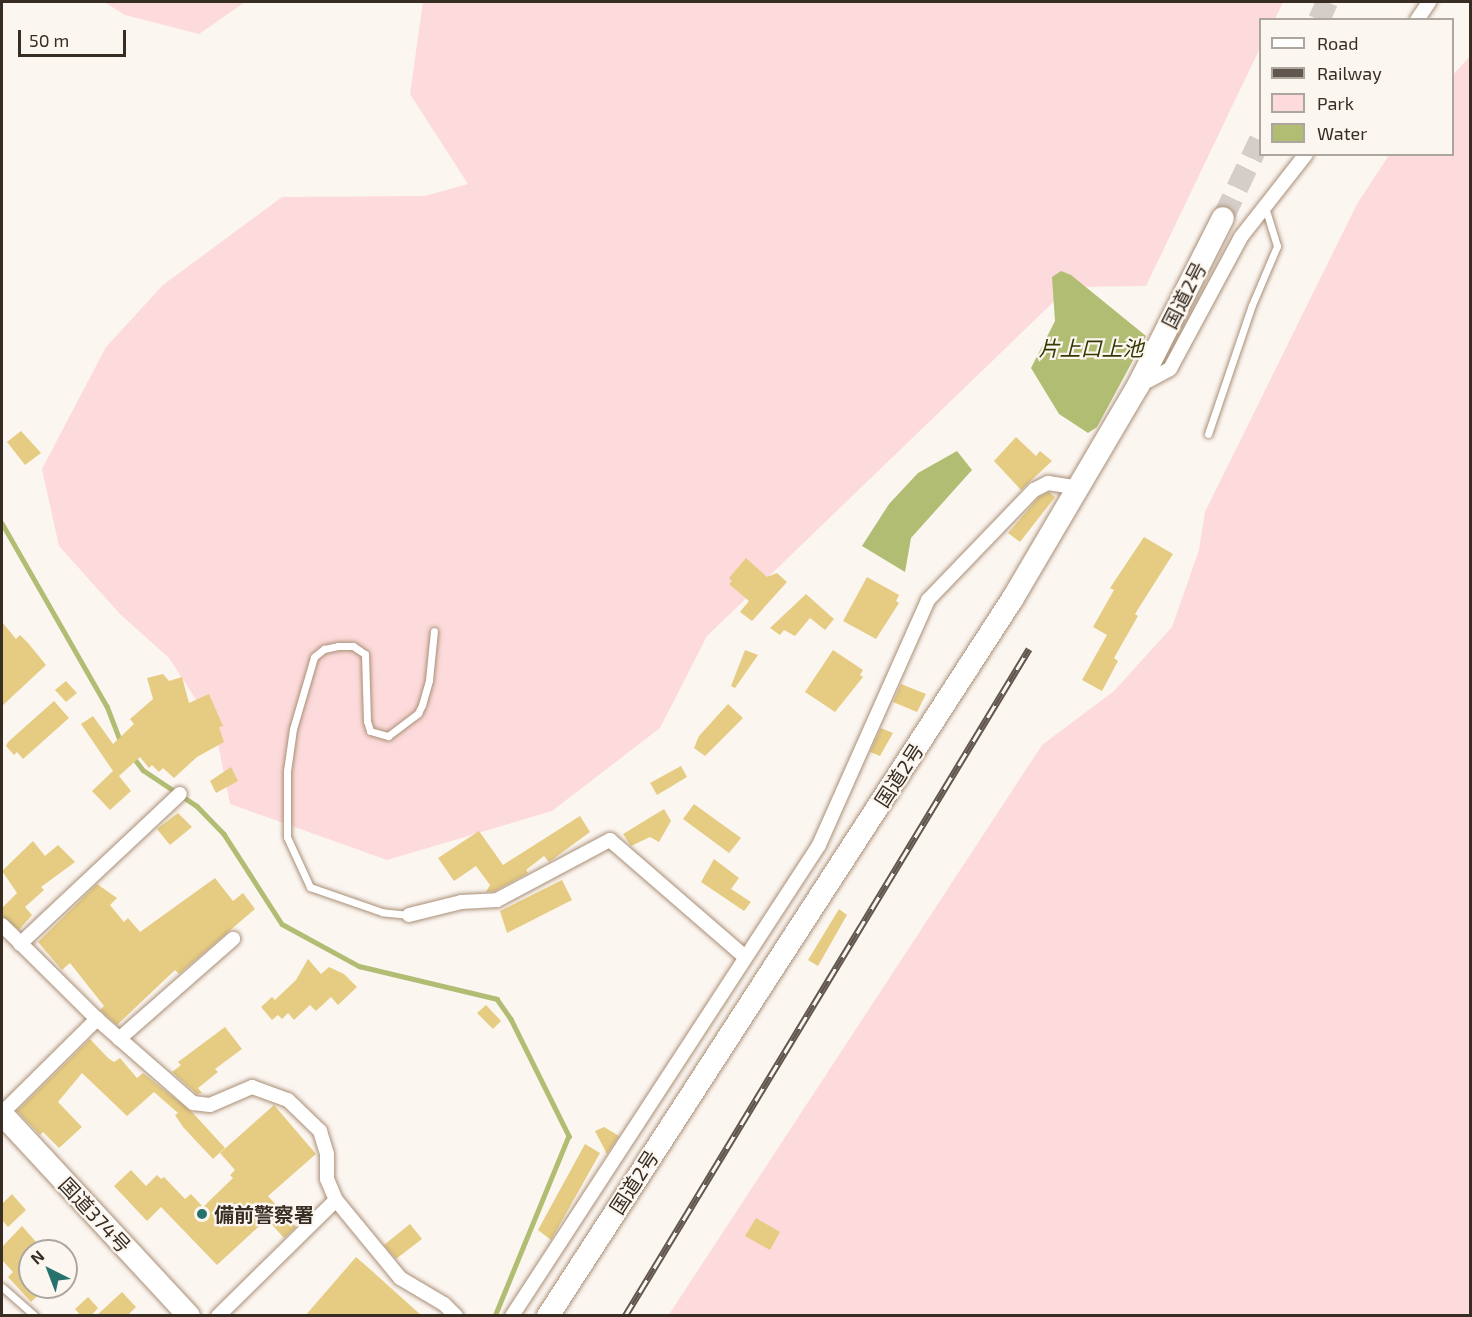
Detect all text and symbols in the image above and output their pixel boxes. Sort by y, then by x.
scale bar [21,18,129,56]
legend [1259,18,1454,156]
text: 50 m [29,29,69,51]
text: Road [1317,32,1358,54]
text: Railway [1317,62,1382,84]
text: Park [1317,92,1354,114]
text: Water [1317,122,1367,144]
street label: 国道2号 [1157,258,1211,332]
water label: 片上口上池 [1039,335,1143,361]
street label: 国道2号 [870,739,928,811]
street label: 国道2号 [605,1146,663,1218]
street label: 国道374号 [54,1173,136,1257]
place label: 備前警察署 [214,1202,314,1226]
marker: 備前警察署 [195,1207,209,1221]
north arrow [18,1239,78,1299]
text: N [26,1246,48,1268]

